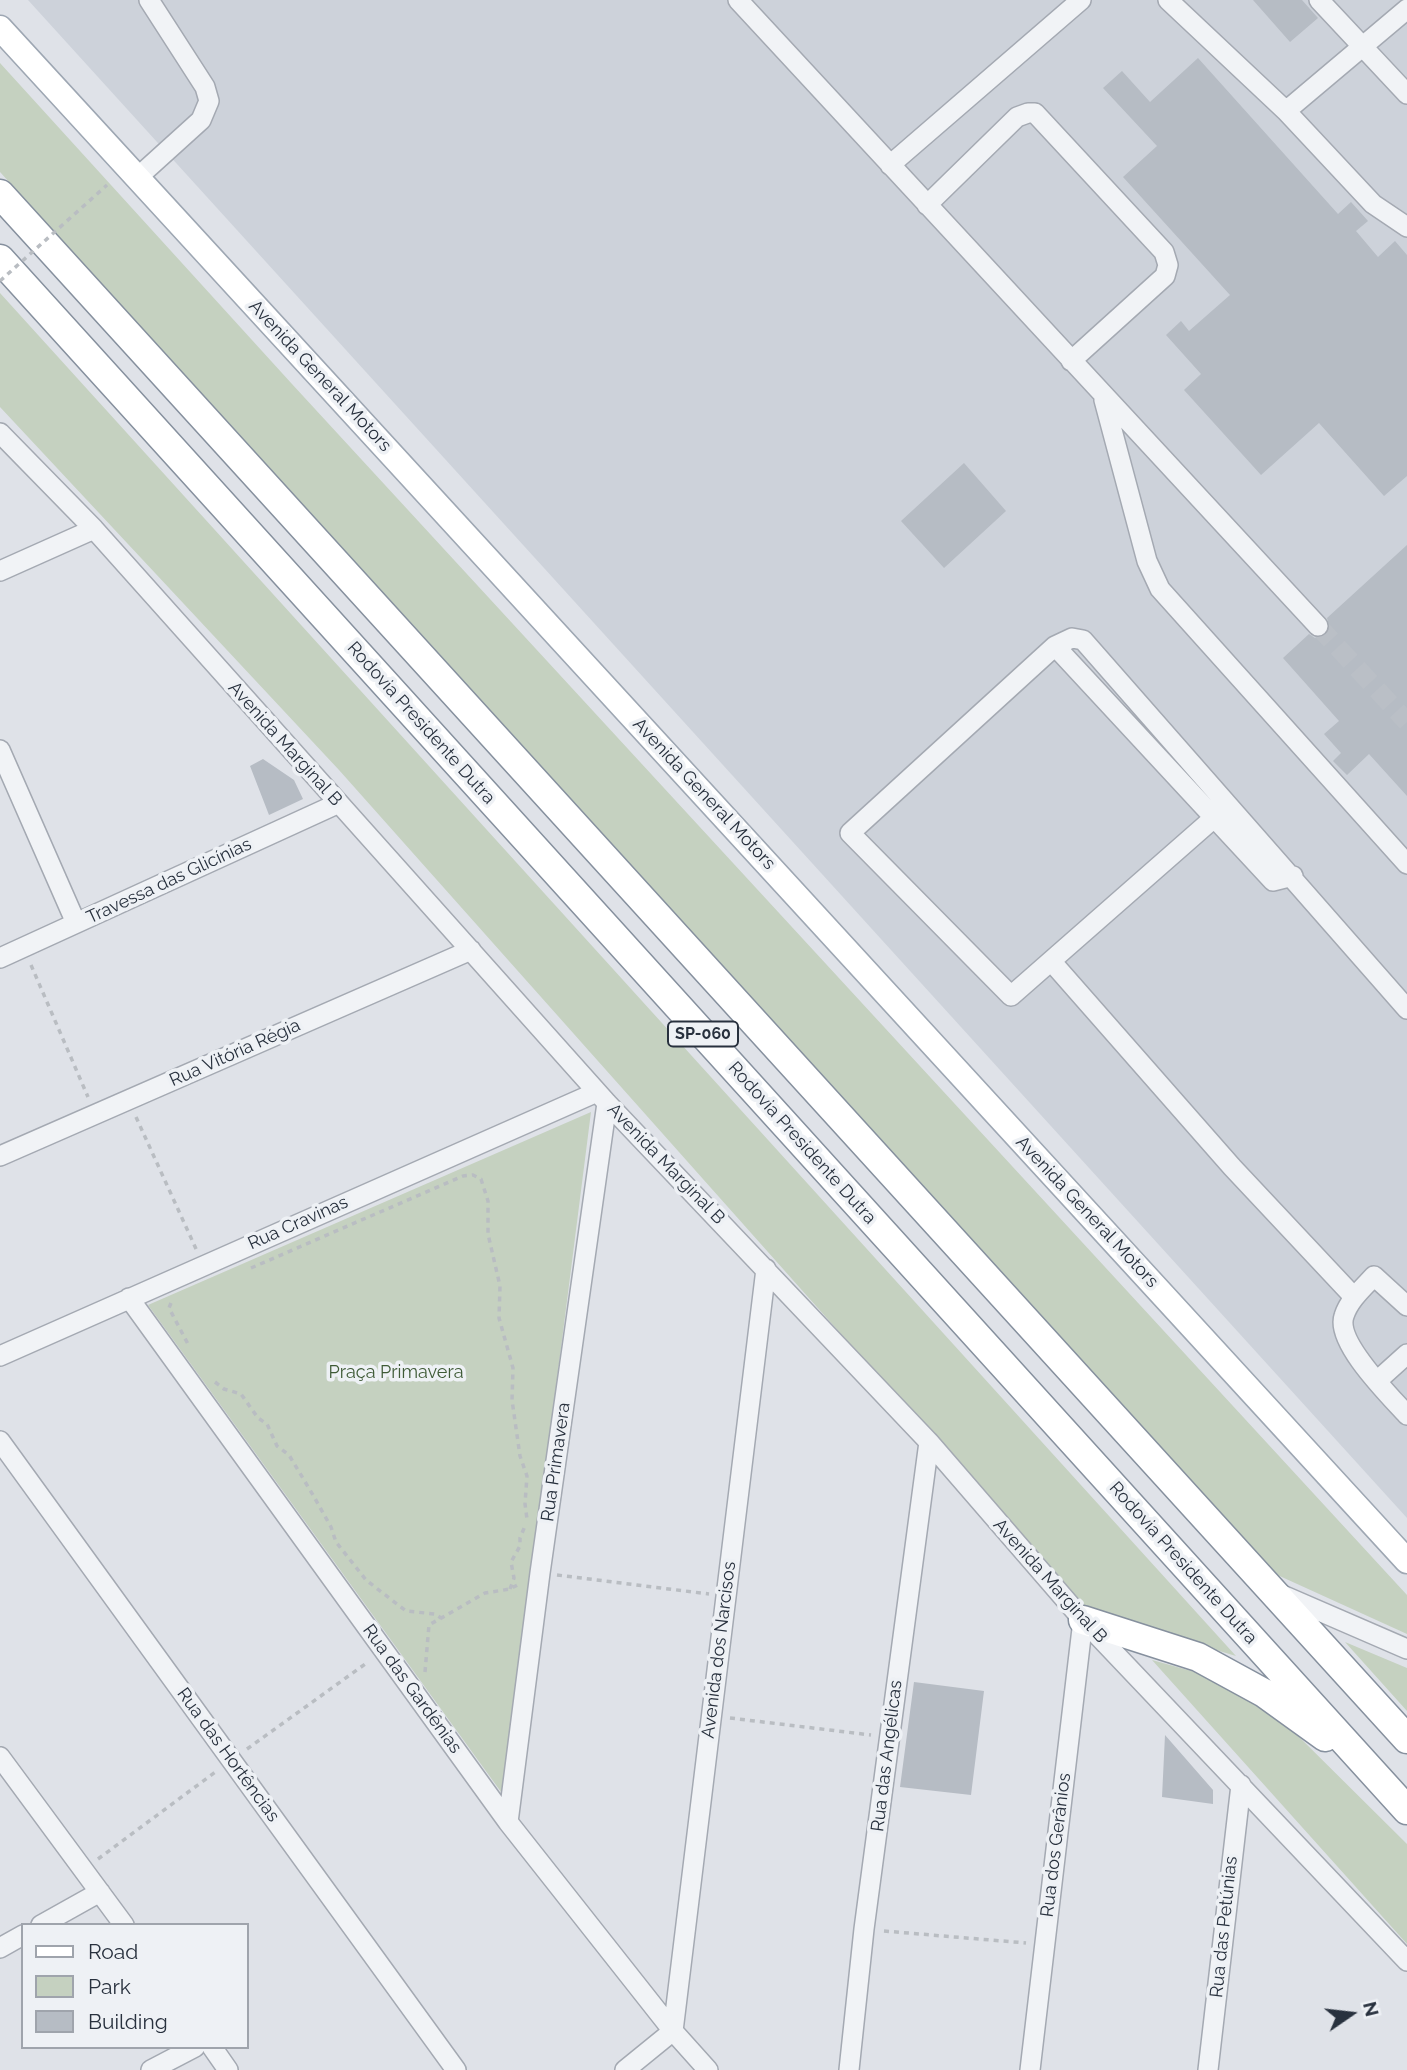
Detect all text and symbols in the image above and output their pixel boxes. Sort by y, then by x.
street label: Avenida General Motors [244,296,396,456]
street label: Rodovia Presidente Dutra [342,637,500,809]
street label: Avenida Marginal B [224,677,346,811]
street label: Avenida General Motors [628,714,780,874]
street label: Travessa das Glicínias [83,833,255,929]
street label: Rua Vitória Régia [166,1014,304,1092]
road number: SP-060 [668,1022,738,1046]
street label: Rodovia Presidente Dutra [723,1057,881,1229]
street label: Avenida Marginal B [603,1099,729,1229]
street label: Avenida General Motors [1011,1132,1163,1292]
street label: Rua Cravinas [245,1191,351,1255]
park label: Praça Primavera [329,1362,463,1384]
street label: Rua Primavera [537,1401,575,1523]
street label: Rodovia Presidente Dutra [1104,1477,1262,1649]
street label: Avenida Marginal B [989,1514,1111,1648]
street label: Avenida dos Narcisos [697,1560,741,1740]
street label: Rua das Gardênias [358,1620,466,1758]
street label: Rua das Angélicas [867,1679,907,1833]
street label: Rua das Hortências [172,1684,284,1826]
street label: Rua dos Gerânios [1036,1772,1076,1918]
street label: Rua das Petúnias [1206,1855,1242,1999]
legend [21,1923,248,2049]
text: Road [88,1939,138,1964]
text: Park [88,1974,131,1999]
north arrow [1316,1979,1386,2049]
text: N [1359,1999,1384,2019]
text: Building [88,2009,168,2034]

